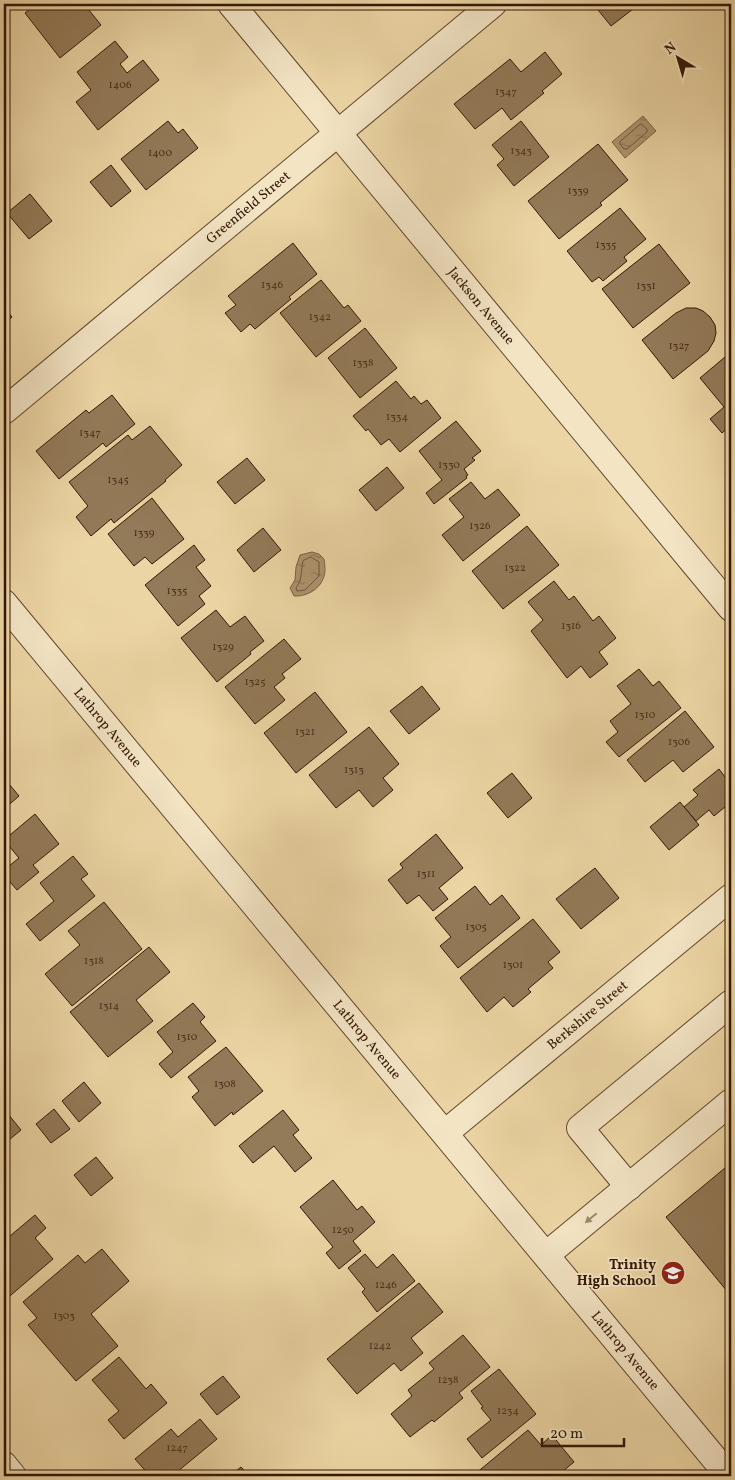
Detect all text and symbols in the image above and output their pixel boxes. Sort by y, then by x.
north arrow [652,32,702,82]
text: N [661,38,681,60]
house number: 1406 [109,78,132,93]
house number: 1347 [495,85,517,100]
house number: 1343 [510,144,532,159]
house number: 1400 [148,146,172,161]
street label: Greenfield Street [202,167,295,248]
house number: 1339 [568,184,589,199]
house number: 1335 [596,238,616,253]
street label: Jackson Avenue [443,263,519,349]
house number: 1346 [261,278,283,293]
house number: 1331 [636,279,656,294]
house number: 1342 [309,310,331,325]
house number: 1327 [669,339,689,354]
house number: 1338 [352,356,374,371]
house number: 1334 [386,410,408,425]
house number: 1347 [79,426,101,441]
house number: 1330 [438,458,460,473]
house number: 1345 [107,473,129,488]
house number: 1326 [469,519,491,534]
house number: 1339 [134,526,155,541]
house number: 1322 [504,561,526,576]
house number: 1335 [167,584,187,599]
house number: 1316 [561,619,581,634]
house number: 1329 [212,640,234,655]
house number: 1325 [244,675,266,690]
street label: Lathrop Avenue [69,684,146,772]
house number: 1310 [635,708,656,723]
house number: 1321 [295,725,315,740]
house number: 1306 [668,735,690,750]
house number: 1313 [344,763,364,778]
house number: 1311 [417,867,435,882]
house number: 1305 [465,920,487,935]
house number: 1318 [84,954,104,969]
house number: 1301 [503,958,523,973]
street label: Berkshire Street [543,976,632,1054]
street label: Lathrop Avenue [328,996,406,1084]
house number: 1314 [99,999,120,1014]
house number: 1310 [177,1030,198,1045]
house number: 1308 [214,1077,236,1092]
one-way arrow [586,1212,598,1224]
house number: 1250 [332,1223,354,1238]
place label: Trinity High School [577,1256,656,1291]
school or university icon: Trinity High School [660,1260,686,1286]
house number: 1246 [375,1278,397,1293]
street label: Lathrop Avenue [586,1307,664,1395]
house number: 1303 [53,1309,75,1324]
house number: 1242 [369,1339,391,1354]
house number: 1238 [437,1373,459,1388]
house number: 1234 [497,1404,519,1419]
scale bar [542,1415,625,1447]
text: 20 m [550,1424,583,1445]
house number: 1247 [166,1441,188,1456]

